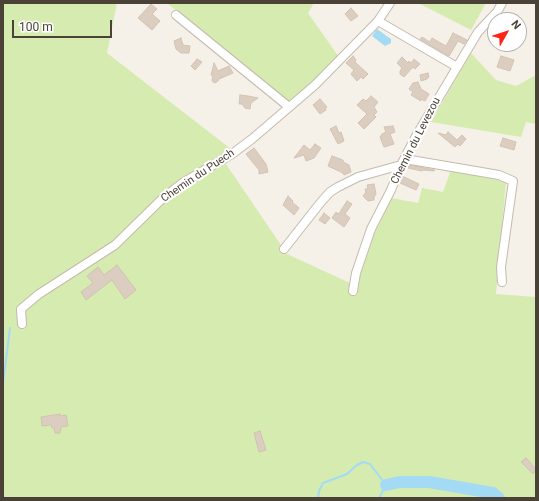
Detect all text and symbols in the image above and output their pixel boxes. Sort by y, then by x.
scale bar [14,12,114,38]
north arrow [487,12,527,52]
text: N [508,18,523,32]
text: 100 m [19,20,53,34]
street label: Chemin du Levezou [388,95,444,187]
street label: Chemin du Puech [159,147,237,205]

